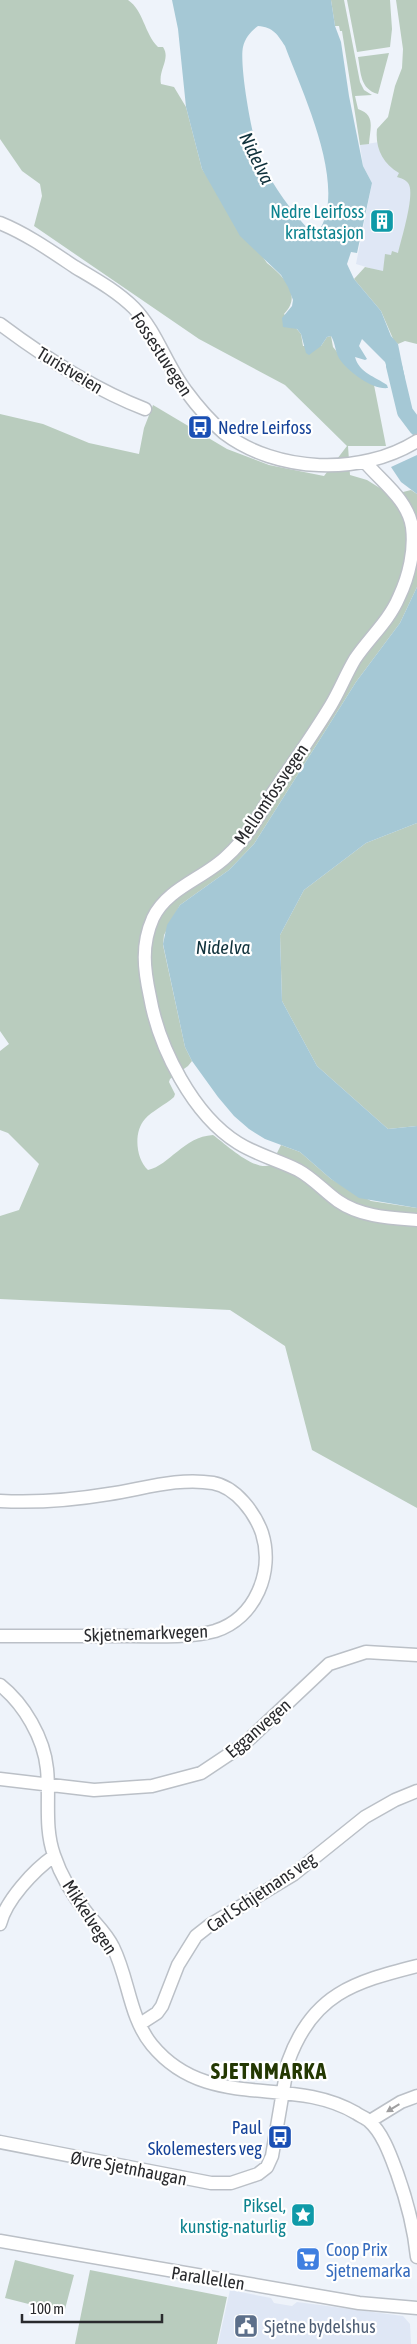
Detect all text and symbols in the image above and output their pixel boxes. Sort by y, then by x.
water label: Nidelva [235,129,279,187]
place label: Nedre Leirfoss kraftstasjon [270,201,364,243]
building icon: Nedre Leirfoss kraftstasjon [369,208,395,234]
street label: Fossestuvegen [127,308,197,400]
street label: Turistveien [33,342,107,398]
bus stop icon: Nedre Leirfoss [187,414,213,440]
place label: Nedre Leirfoss [218,417,312,438]
street label: Mellomfossvegen [230,740,312,848]
water label: Nidelva [196,936,250,958]
street label: Skjetnemarkvegen [84,1620,208,1646]
street label: Egganvegen [221,1694,295,1762]
street label: Carl Schjetnans veg [202,1848,320,1936]
street label: Mikkelvegen [58,1876,122,1958]
district label: SJETNMARKA [211,2058,327,2084]
one-way arrow [386,2103,399,2112]
place label: Paul Skolemesters veg [148,2117,262,2159]
bus stop icon: Paul Skolemesters veg [267,2124,293,2150]
street label: Øvre Sjetnhaugan [69,2146,189,2190]
place label: Piksel, kunstig-naturlig [180,2195,286,2237]
place icon: Piksel, kunstig-naturlig [290,2202,316,2228]
place label: Coop Prix Sjetnemarka [326,2239,411,2281]
supermarket icon: Coop Prix Sjetnemarka [295,2246,321,2272]
street label: Parallellen [170,2262,246,2294]
scale bar [22,2292,162,2324]
text: 100 m [30,2300,64,2317]
public building icon: Sjetne bydelshus [233,2313,259,2339]
place label: Sjetne bydelshus [264,2316,376,2337]

